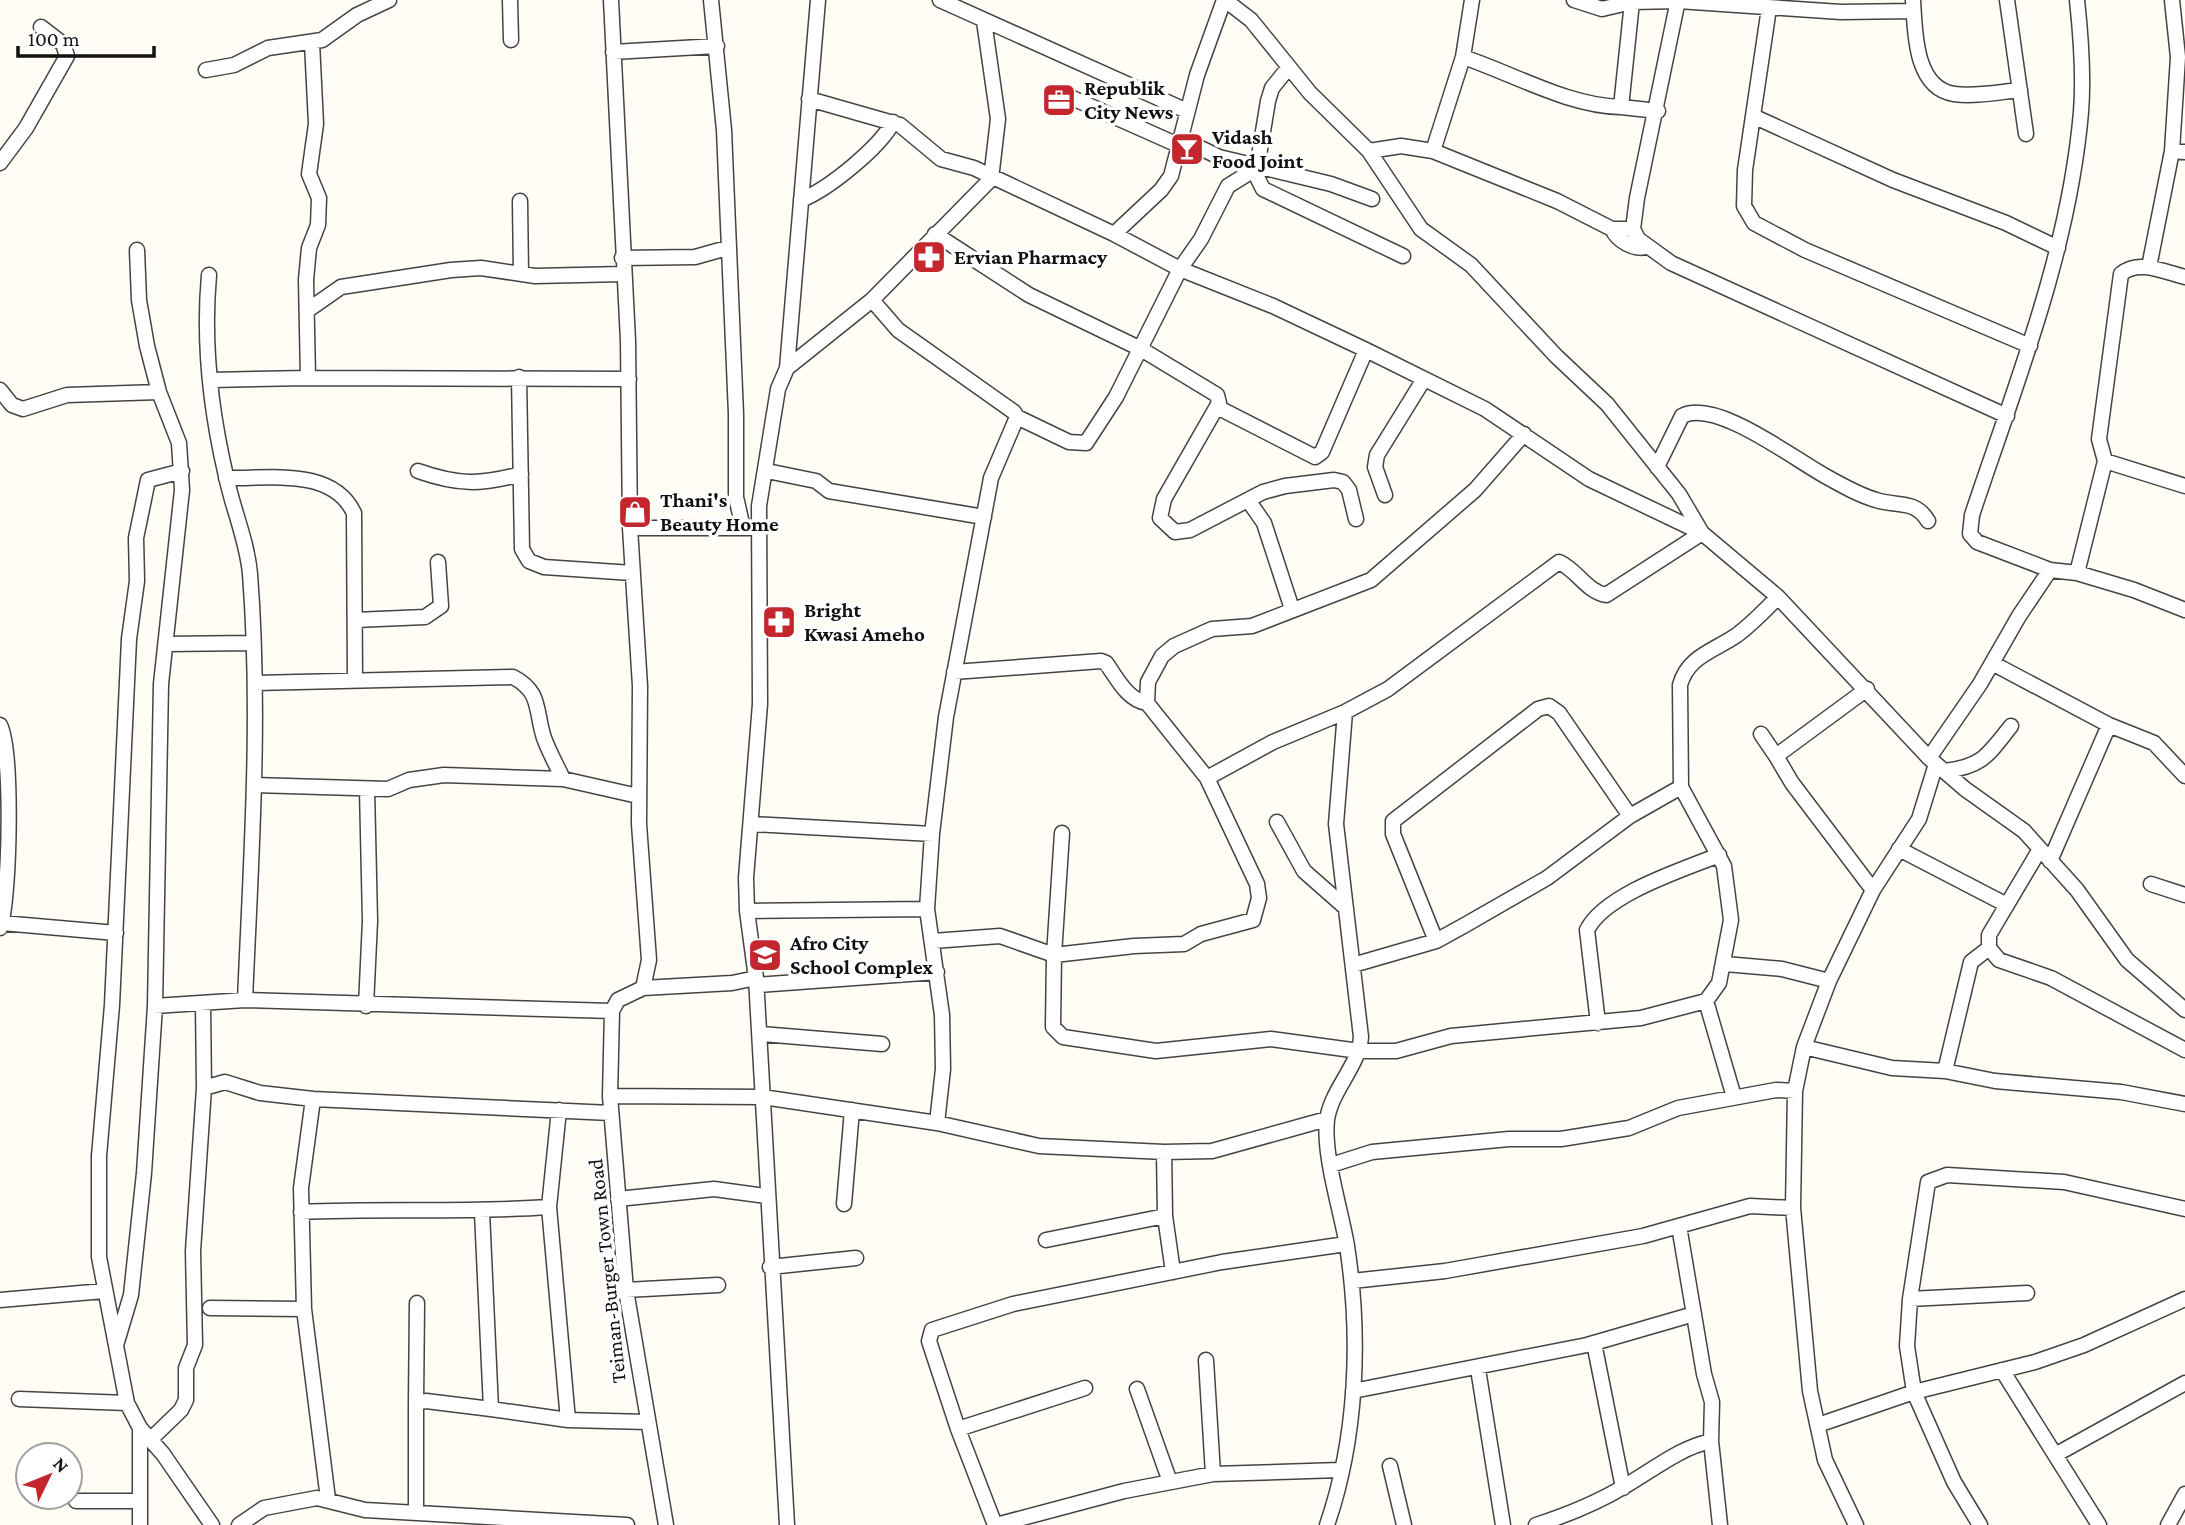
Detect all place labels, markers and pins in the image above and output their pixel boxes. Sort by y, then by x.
place label: Republik City News [1084,76,1174,124]
office icon: Republik City News [1040,81,1078,119]
place label: Vidash Food Joint [1211,125,1304,173]
bar icon: Vidash Food Joint [1168,130,1206,168]
pharmacy icon: Ervian Pharmacy [910,238,948,276]
place label: Ervian Pharmacy [954,245,1108,269]
place label: Thani's Beauty Home [660,488,779,536]
shop icon: Thani's Beauty Home [616,493,654,531]
place label: Bright Kwasi Ameho [804,598,925,646]
pharmacy icon: Bright Kwasi Ameho [760,603,798,641]
place label: Afro City School Complex [789,931,933,979]
school or university icon: Afro City School Complex [746,936,784,974]

